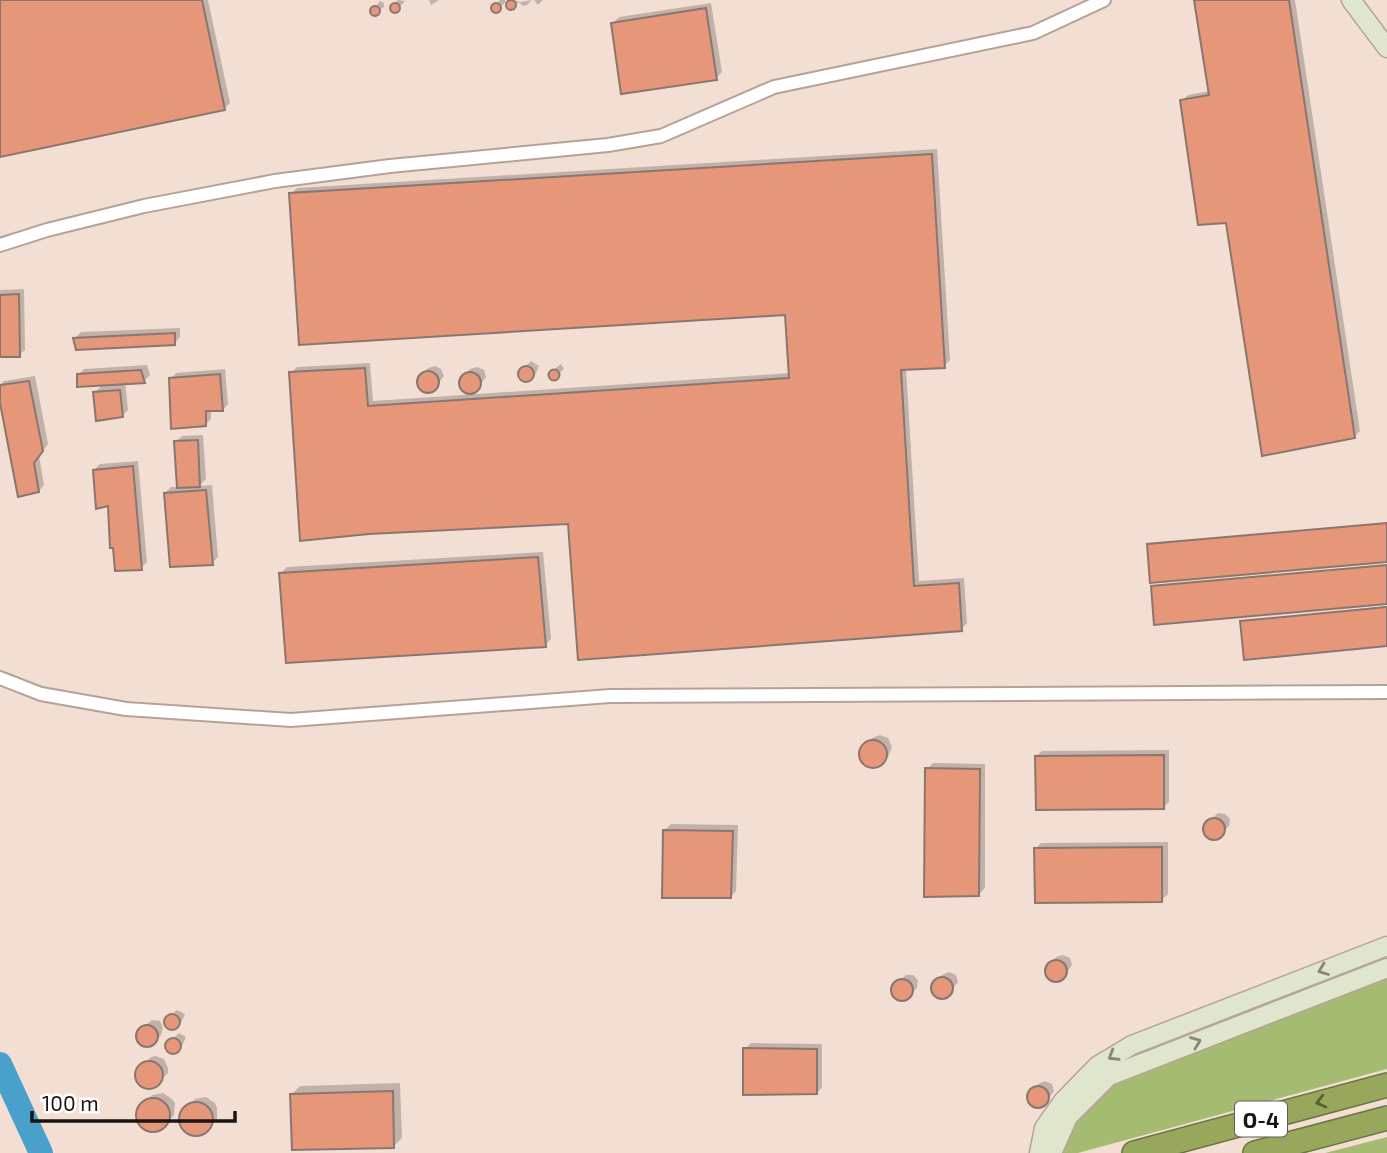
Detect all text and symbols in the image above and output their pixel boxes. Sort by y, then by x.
one-way arrow [1318,962,1330,976]
one-way arrow [1190,1037,1202,1051]
one-way arrow [1108,1048,1121,1061]
scale bar [32,1080,234,1124]
text: 100 m [42,1090,99,1115]
one-way arrow [1315,1094,1327,1108]
road number: O-4 [1235,1102,1287,1136]

